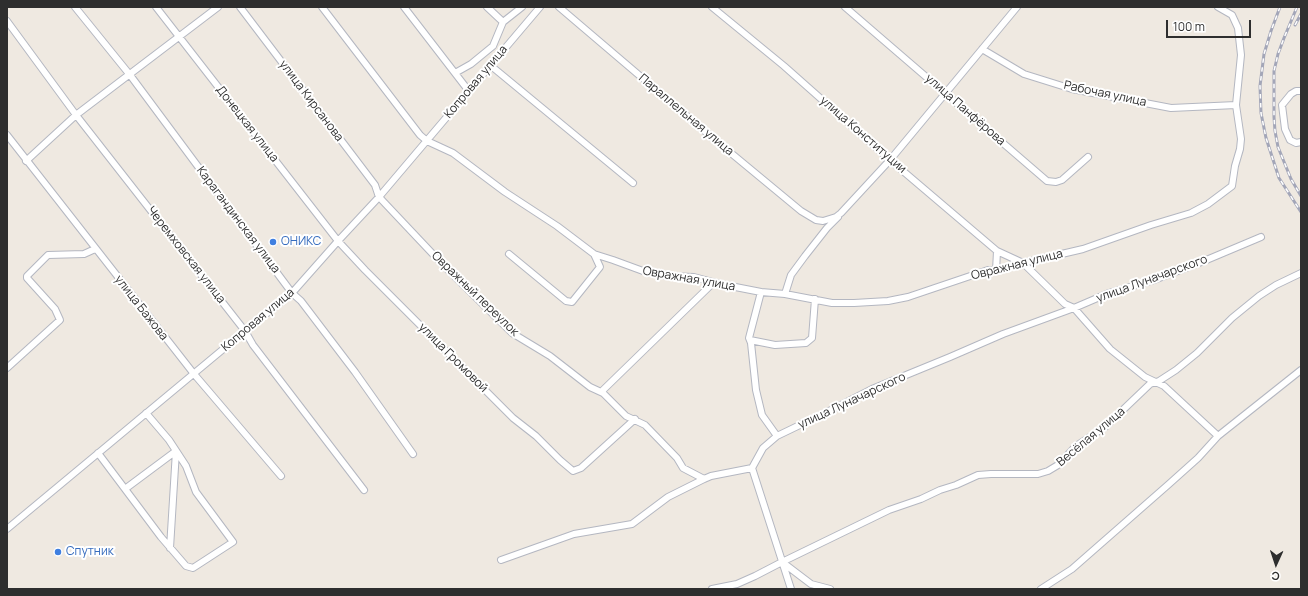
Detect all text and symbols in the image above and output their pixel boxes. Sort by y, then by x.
scale bar [1168,12,1253,38]
text: 100 m [1173,18,1205,35]
street label: Копровая улица [441,43,511,121]
street label: улица Кирсанова [276,58,346,144]
street label: Параллельная улица [636,71,736,159]
street label: улица Панфёрова [922,71,1008,149]
street label: Рабочая улица [1062,78,1148,110]
street label: Донецкая улица [213,83,281,165]
street label: улица Конституции [817,94,909,176]
street label: Карагандинская улица [193,164,283,276]
street label: Черемховская улица [144,204,228,306]
place label: ОНИКС [281,235,321,249]
marker: ОНИКС [268,237,278,247]
street label: Овражная улица [970,247,1064,283]
street label: Овражный переулок [428,249,522,339]
street label: улица Луначарского [1094,252,1210,306]
street label: Овражная улица [641,264,737,294]
street label: улица Бажова [111,273,171,343]
street label: Копровая улица [219,285,297,355]
street label: улица Громовой [415,320,491,396]
street label: улица Луначарского [796,370,908,432]
street label: Весёлая улица [1054,404,1128,470]
north arrow [1256,544,1296,584]
place label: Спутник [66,545,114,559]
marker: Спутник [53,547,63,557]
text: С [1271,569,1280,584]

